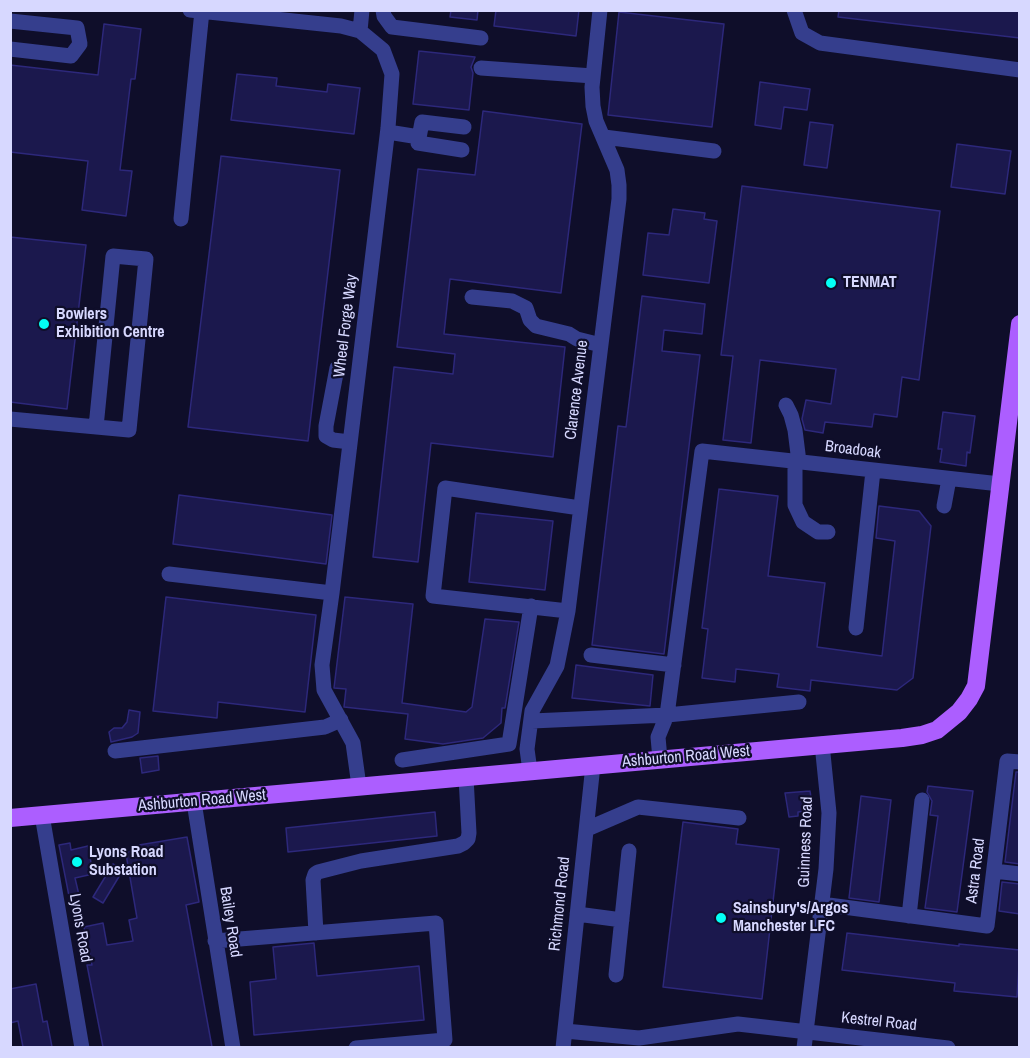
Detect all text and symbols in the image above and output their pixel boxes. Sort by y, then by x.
street label: Wheel Forge Way [330,273,362,379]
place label: TENMAT [843,273,897,293]
marker: TENMAT [824,276,838,290]
place label: Bowlers Exhibition Centre [56,305,165,343]
marker: Bowlers Exhibition Centre [37,317,51,331]
street label: Clarence Avenue [561,339,593,441]
street label: Broadoak [824,437,882,463]
street label: Ashburton Road West [621,742,751,772]
street label: Ashburton Road West [137,786,267,816]
street label: Guinness Road [795,796,817,888]
street label: Astra Road [962,837,990,905]
place label: Lyons Road Substation [89,843,164,881]
marker: Lyons Road Substation [70,855,84,869]
street label: Richmond Road [545,856,575,952]
street label: Bailey Road [215,885,245,959]
street label: Lyons Road [65,892,95,964]
place label: Sainsbury's/Argos Manchester LFC [733,899,848,937]
marker: Sainsbury's/Argos Manchester LFC [714,911,728,925]
street label: Kestrel Road [840,1008,918,1036]

